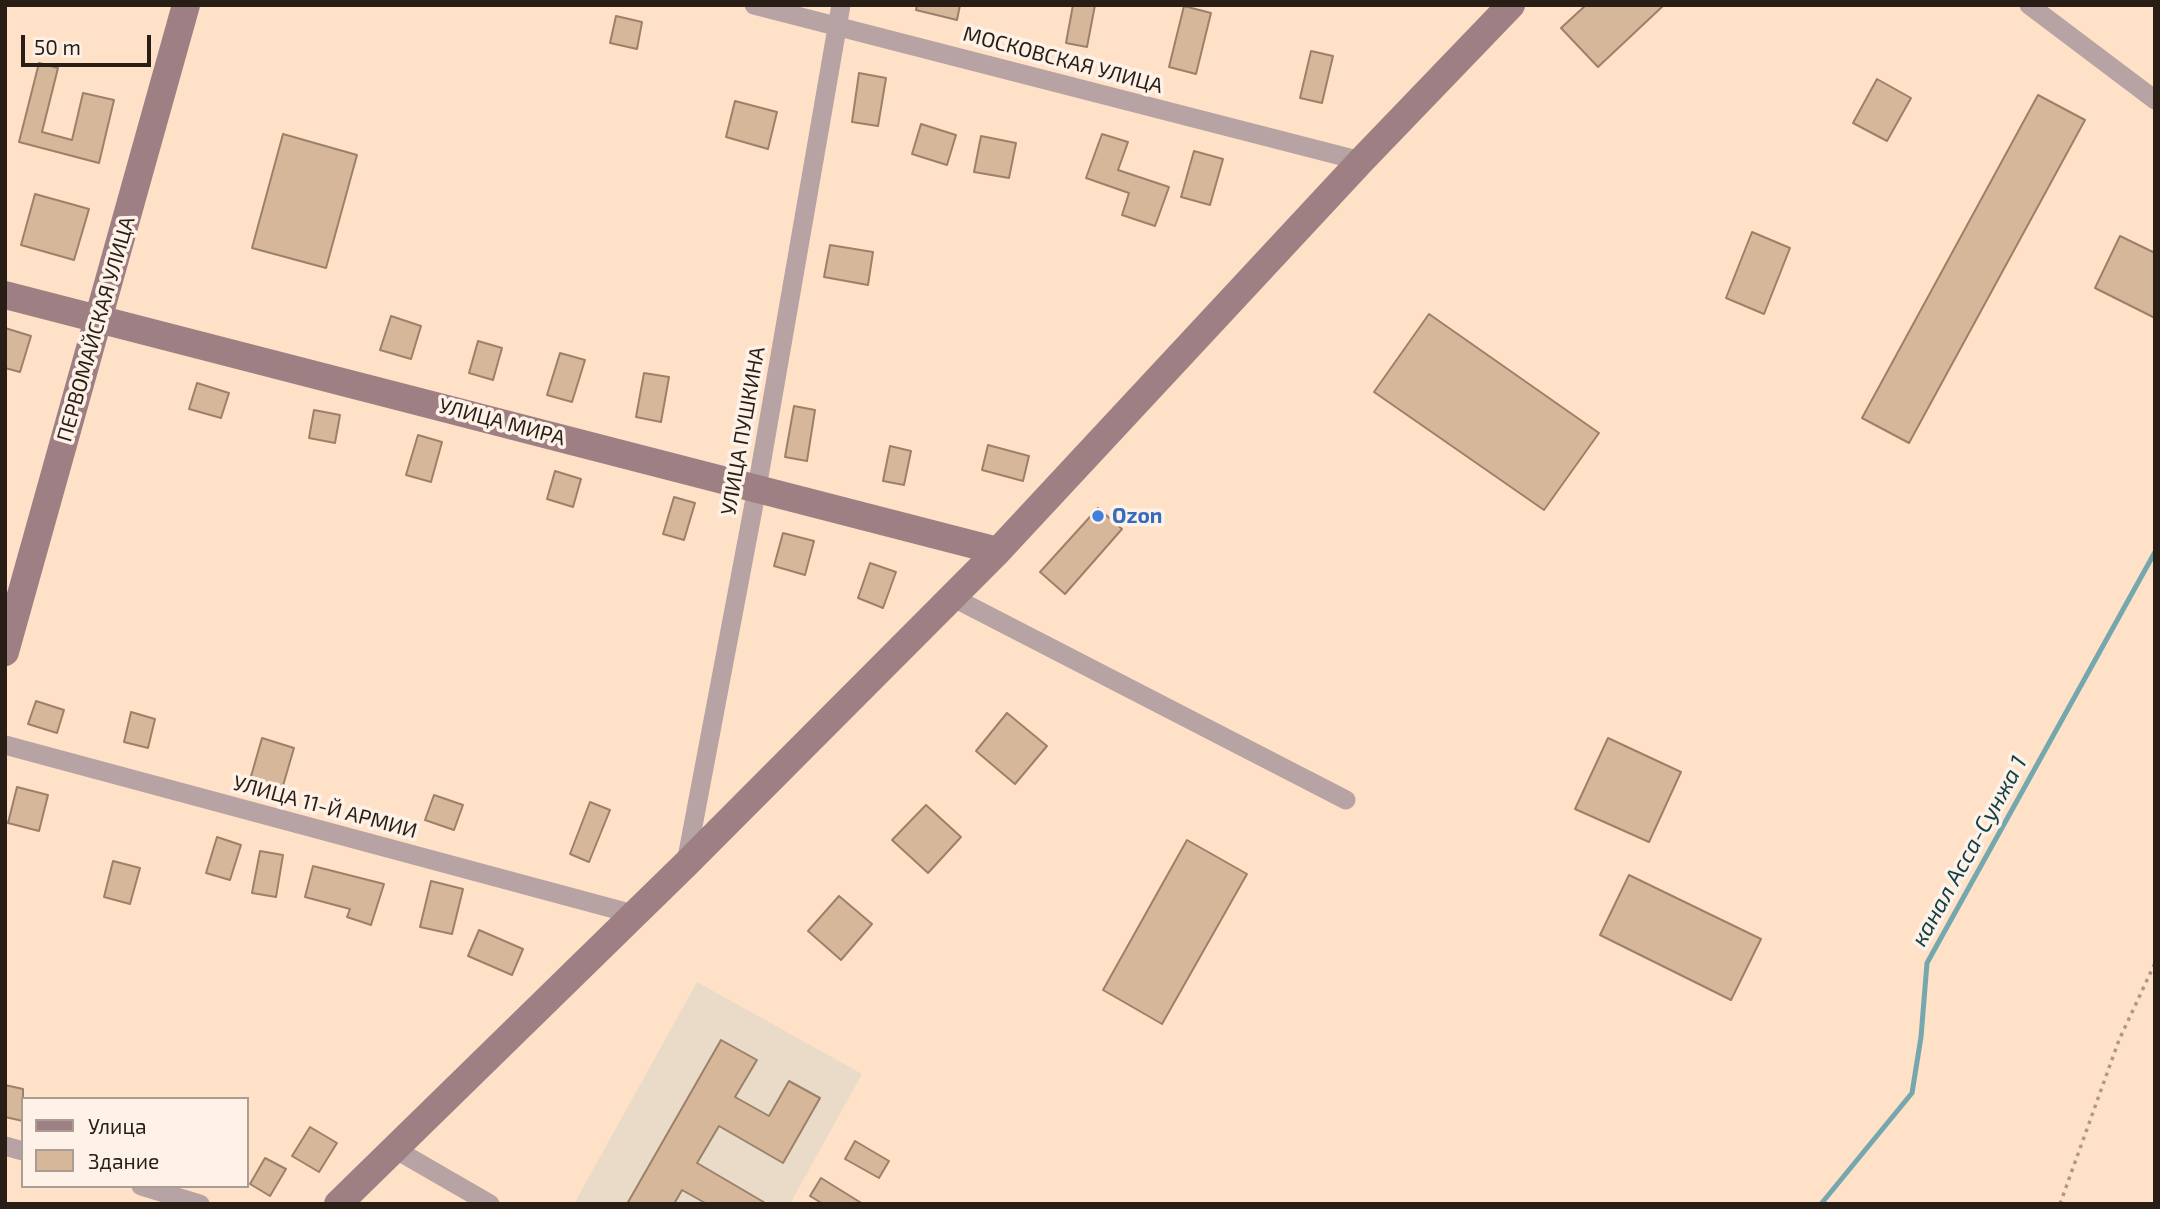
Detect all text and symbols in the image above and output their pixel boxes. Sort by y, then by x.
scale bar [24,21,154,65]
street label: МОСКОВСКАЯ УЛИЦА [960,21,1166,99]
text: 50 m [34,34,81,59]
street label: ПЕРВОМАЙСКАЯ УЛИЦА [52,214,140,444]
street label: УЛИЦА ПУШКИНА [716,345,770,517]
street label: УЛИЦА МИРА [436,393,568,451]
place label: Ozon [1112,503,1162,529]
marker: Ozon [1090,508,1106,524]
water label: канал Асса-Сунжа 1 [1905,751,2033,951]
street label: УЛИЦА 11-Й АРМИИ [230,770,420,844]
legend [21,1097,248,1188]
text: Улица [88,1113,147,1138]
text: Здание [88,1148,159,1173]

